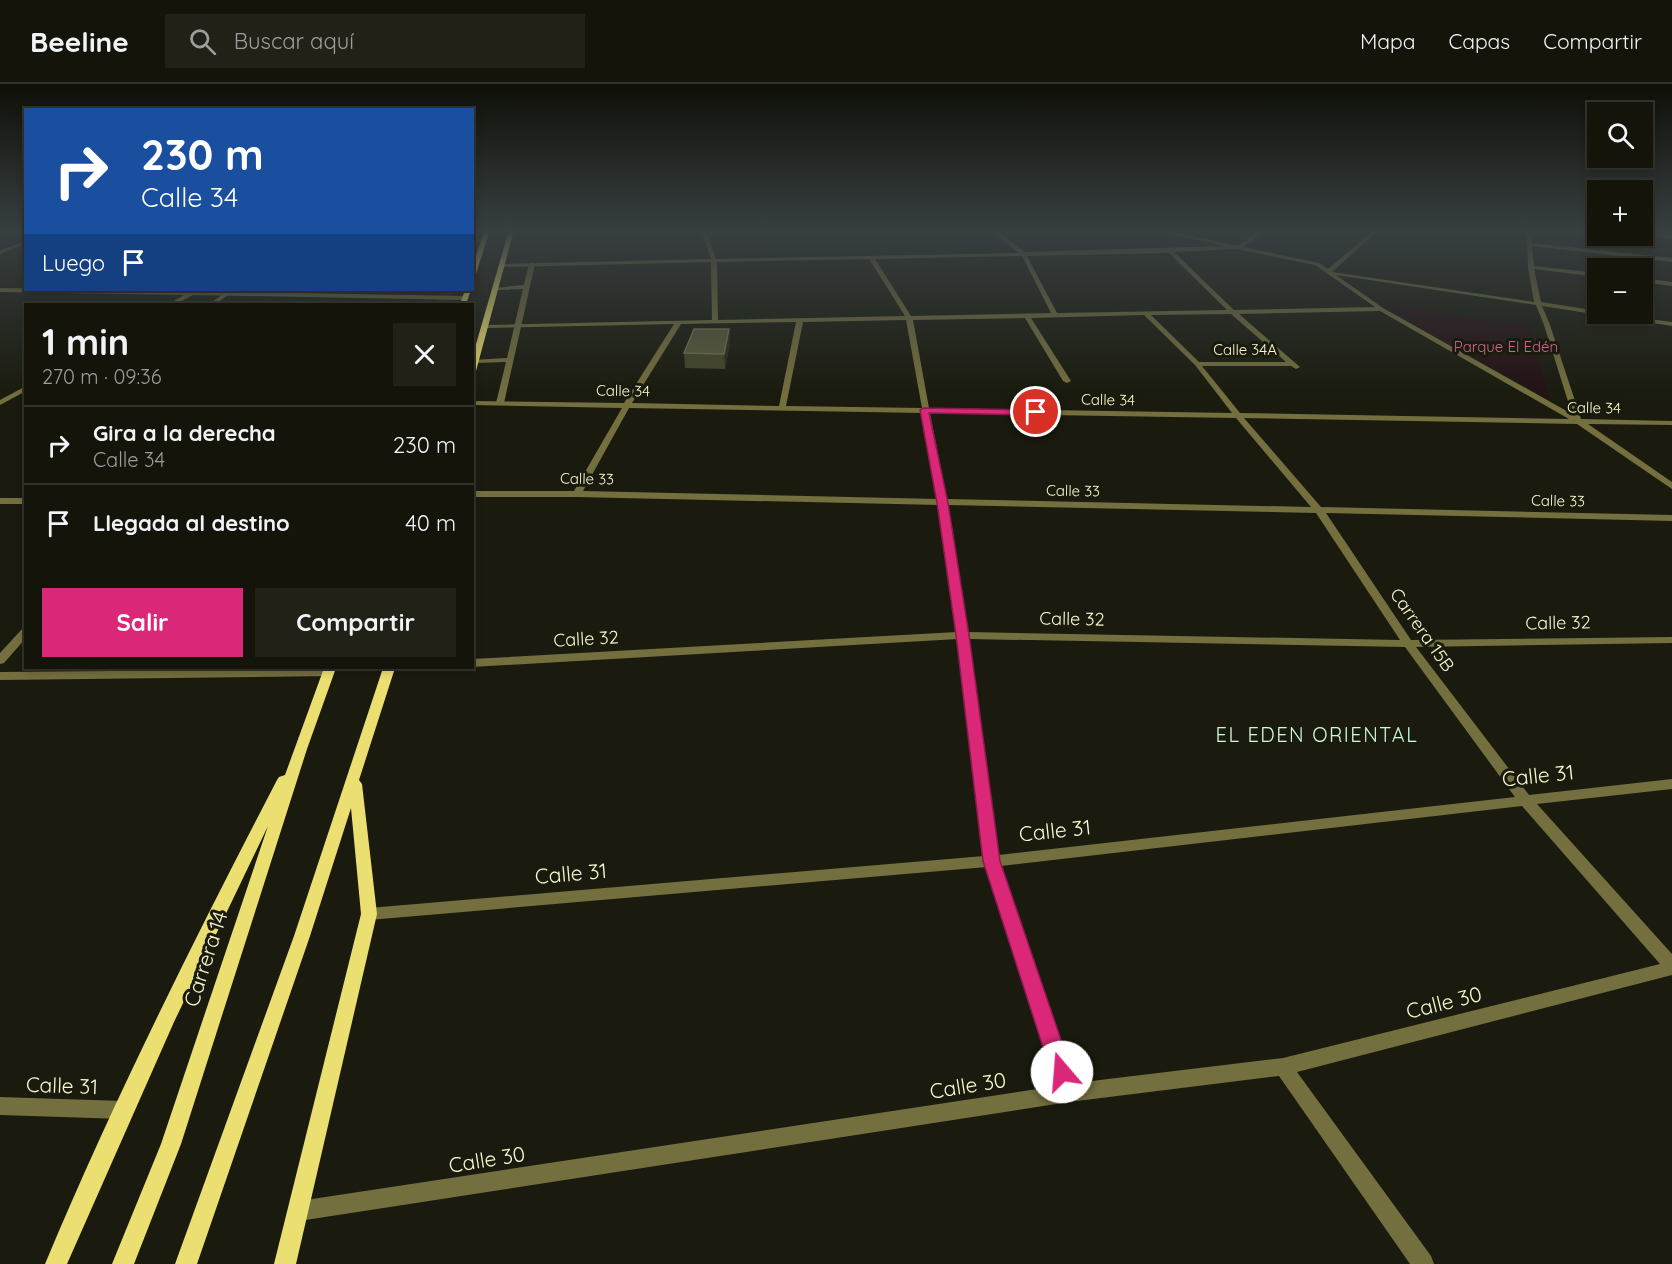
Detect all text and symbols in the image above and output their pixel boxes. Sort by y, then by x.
search box [165,14,585,68]
text: Beeline [30,24,129,59]
icon: search [186,25,219,58]
text: Buscar aquí [234,27,354,55]
text: Mapa [1360,28,1415,54]
text: Capas [1448,28,1510,54]
text: Compartir [1543,28,1642,54]
map controls [1587,102,1653,324]
button: search [1587,102,1653,168]
text: 230 m [141,128,264,181]
icon: right [42,132,120,210]
text: Calle 34 [141,180,238,214]
button: + [1587,180,1653,246]
icon: arrive [117,246,150,279]
text: Luego [42,249,105,277]
button: − [1587,258,1653,324]
text: 1 min [42,319,129,364]
button: close [393,323,456,386]
park label: Parque El Edén [1454,337,1558,356]
street label: Calle 34A [1213,340,1277,359]
text: 270 m · 09:36 [42,364,161,389]
street label: Calle 34 [596,381,650,400]
pin [1010,386,1061,437]
street label: Calle 34 [1081,390,1135,409]
icon: arrive [1019,395,1052,428]
street label: Calle 34 [1567,398,1621,417]
text: Gira a la derecha [93,419,276,447]
icon: right [42,429,75,462]
text: 230 m [393,431,456,459]
text: Calle 34 [93,447,165,472]
street label: Calle 33 [560,469,614,488]
street label: Calle 33 [1046,481,1100,500]
street label: Calle 33 [1531,491,1585,510]
icon: arrive [42,507,75,540]
text: Llegada al destino [93,509,290,537]
text: 40 m [405,509,456,537]
street label: Carrera 15B [1385,583,1460,676]
button: Salir [42,588,243,657]
button: Compartir [255,588,456,657]
street label: Calle 32 [1039,606,1105,631]
street label: Calle 32 [1525,610,1591,635]
street label: Calle 32 [553,625,619,652]
district label: EL EDEN ORIENTAL [1216,722,1418,747]
street label: Calle 31 [1501,758,1575,792]
street label: Calle 31 [1018,813,1092,847]
street label: Calle 31 [534,857,608,889]
street label: Carrera 14 [177,908,233,1010]
street label: Calle 30 [1403,980,1484,1024]
position arrow [1030,1040,1094,1104]
street label: Calle 30 [928,1066,1008,1104]
street label: Calle 31 [25,1071,99,1099]
street label: Calle 30 [447,1140,527,1178]

